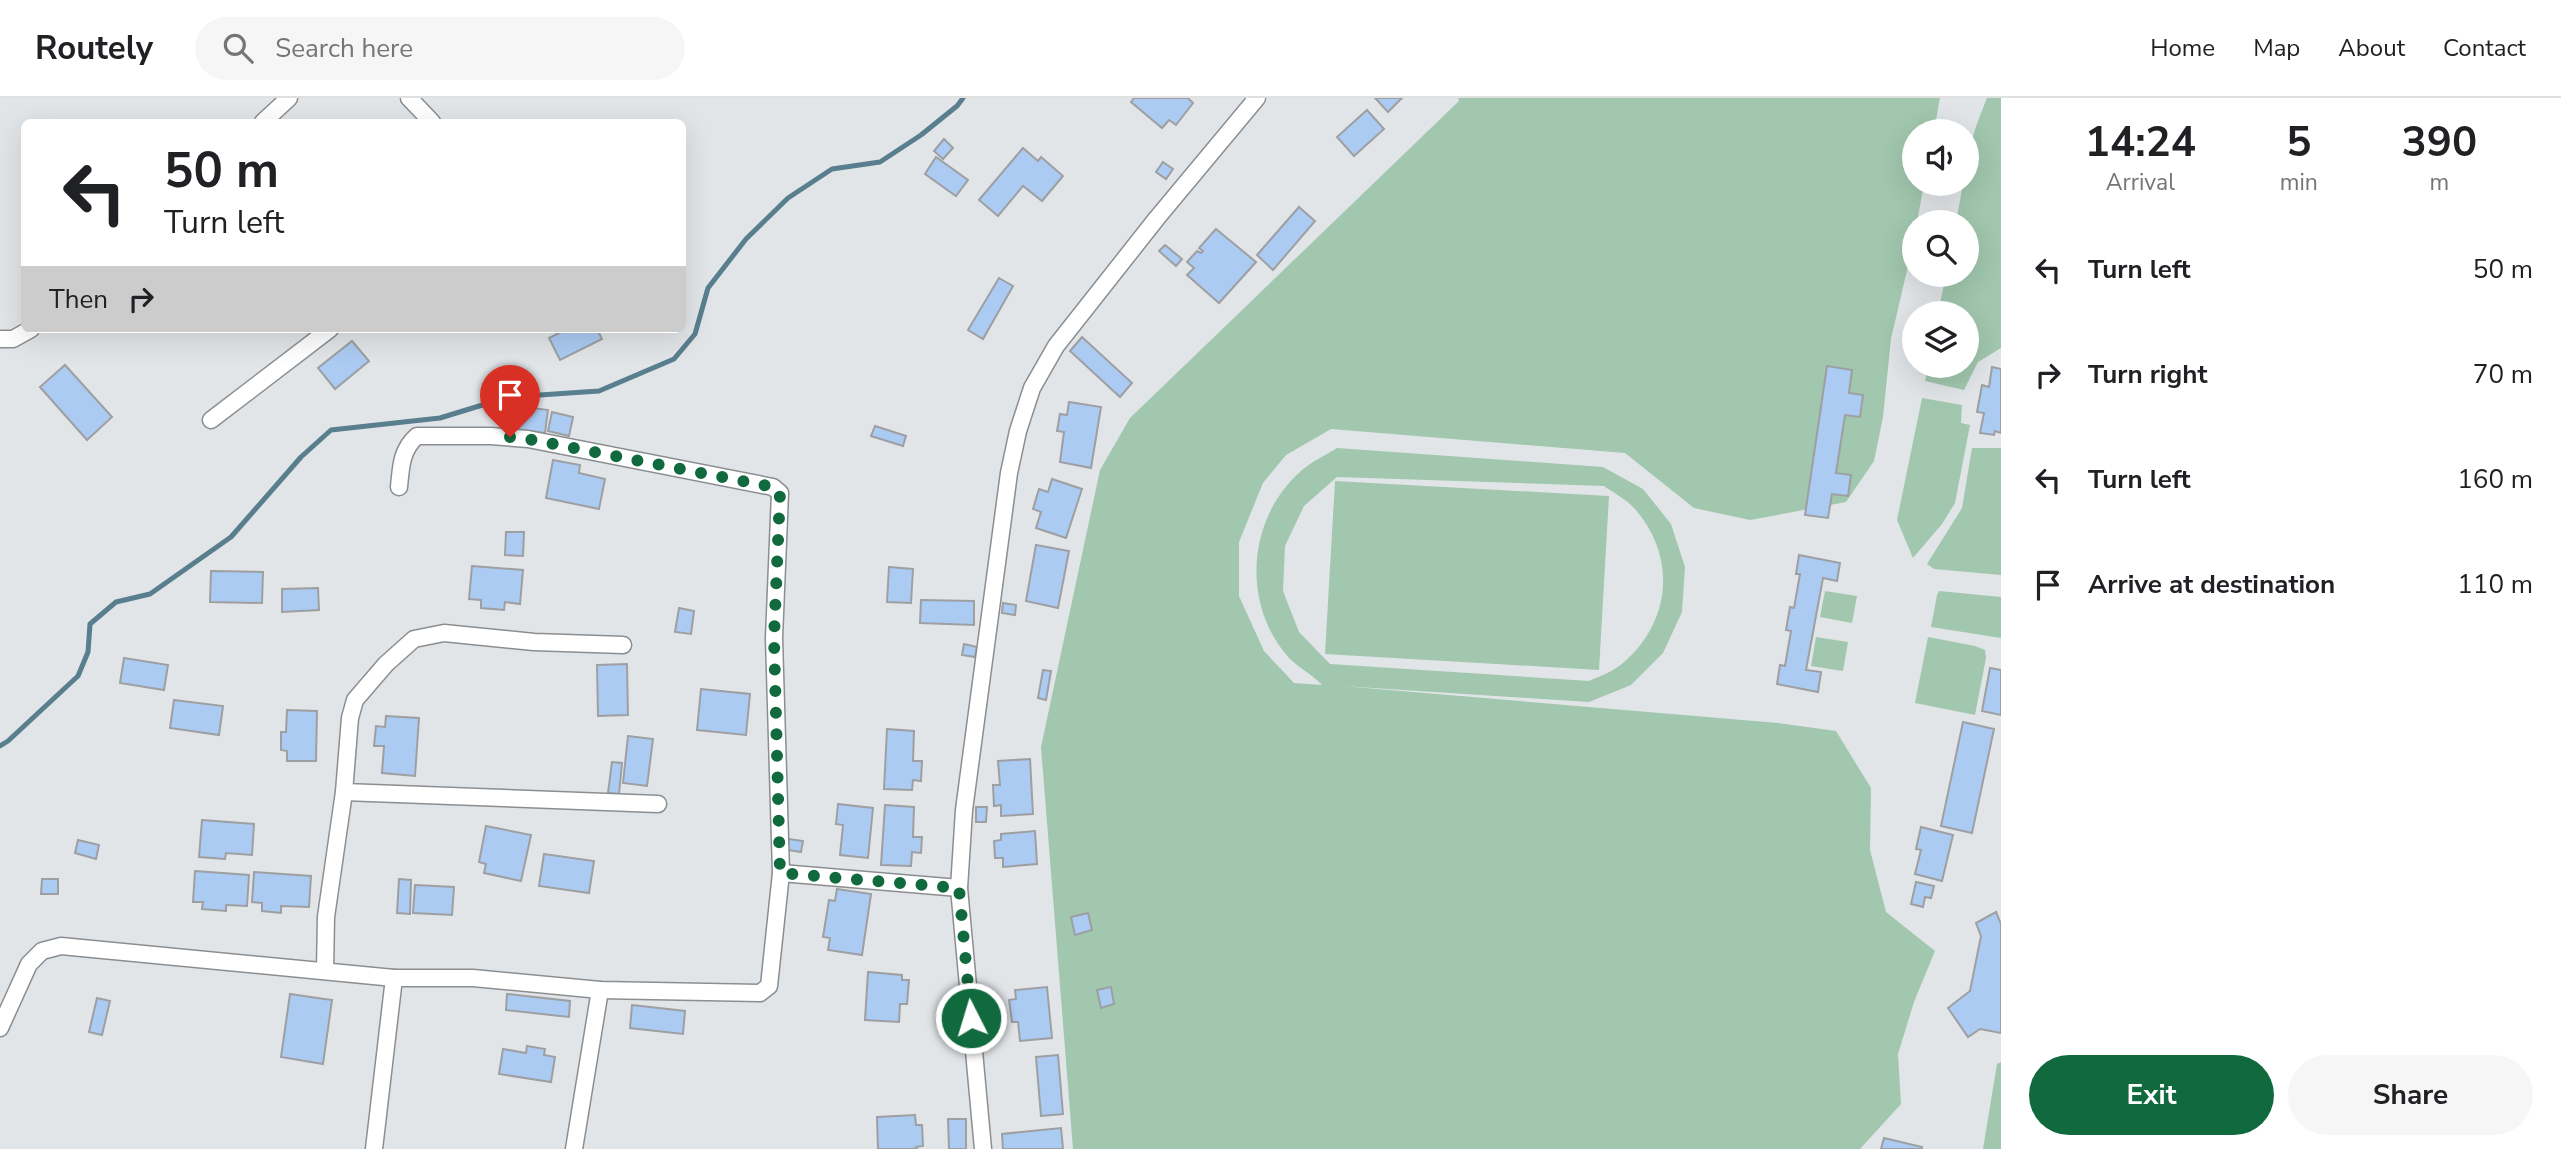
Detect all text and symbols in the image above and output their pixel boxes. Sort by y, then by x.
search box [195,17,685,80]
text: Routely [35,26,153,71]
icon: search [219,29,257,67]
text: Search here [275,31,413,66]
text: Home [2150,32,2215,64]
text: Map [2253,32,2300,64]
text: About [2338,32,2405,64]
text: Contact [2443,32,2526,64]
text: 14:24 [2085,114,2196,171]
text: 5 [2286,114,2311,171]
text: 390 [2402,114,2477,171]
map controls [1902,119,1979,378]
button: sound [1902,119,1979,196]
text: 50 m [164,137,279,204]
icon: left [49,147,140,238]
text: Arrival [2106,167,2175,198]
text: min [2280,167,2318,198]
text: m [2430,167,2449,198]
text: Turn left [164,201,284,244]
button: search [1902,210,1979,287]
icon: left [2029,251,2067,289]
text: Turn left [2088,252,2191,287]
text: 50 m [2473,252,2533,287]
icon: right [122,280,160,318]
text: Then [49,282,108,317]
button: layers [1902,301,1979,378]
icon: right [2029,356,2067,394]
text: Turn right [2088,357,2207,392]
text: 70 m [2473,357,2533,392]
pin [480,365,540,437]
icon: arrive [491,376,529,414]
icon: left [2029,461,2067,499]
text: Turn left [2088,462,2191,497]
text: 160 m [2457,462,2533,497]
icon: arrive [2029,566,2067,604]
text: Arrive at destination [2088,567,2335,602]
text: 110 m [2457,567,2533,602]
position arrow [934,981,1008,1055]
button: Exit [2029,1055,2274,1135]
button: Share [2288,1055,2533,1135]

